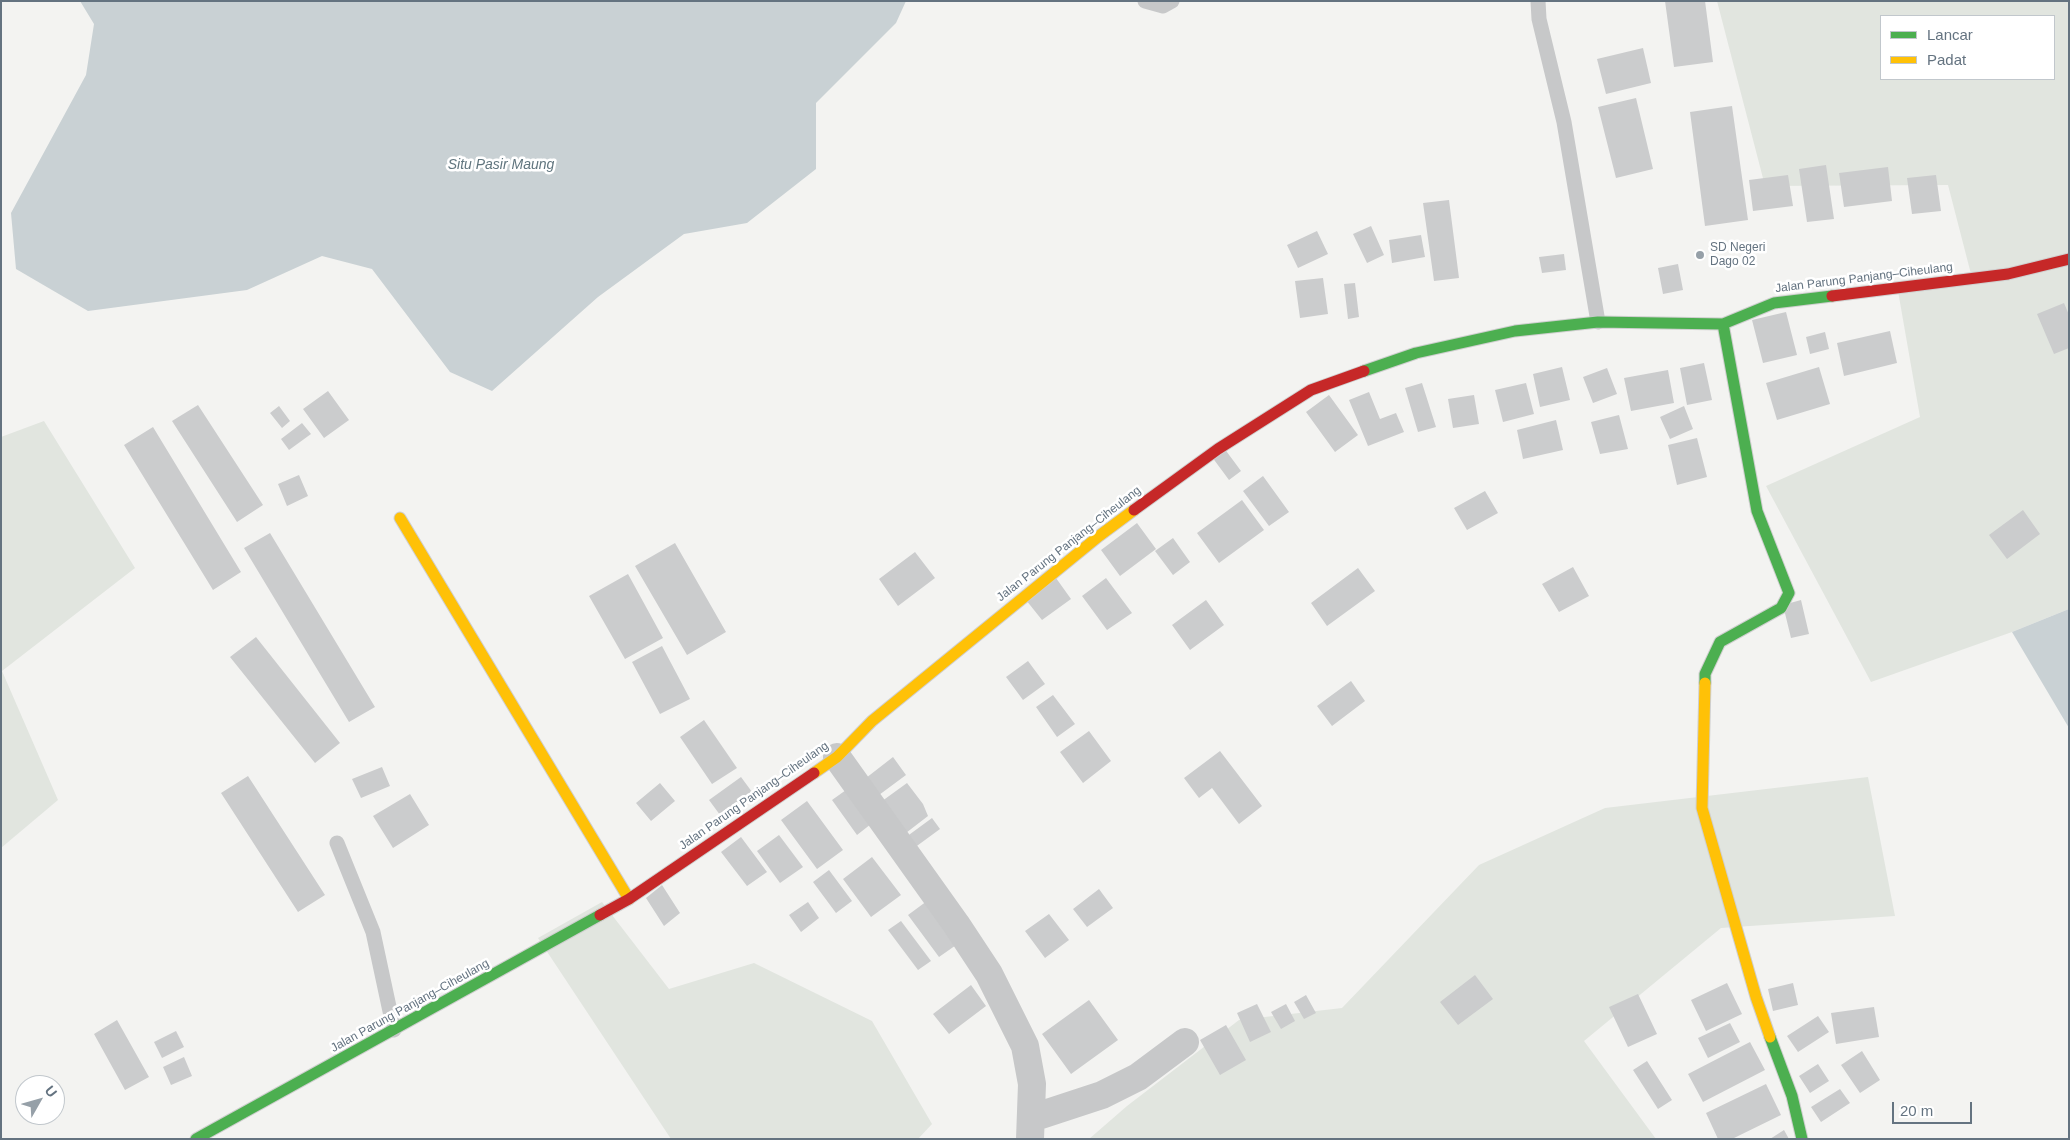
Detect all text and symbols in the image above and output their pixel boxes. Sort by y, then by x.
legend [1880,15,2055,80]
text: Lancar [1927,26,1973,43]
text: Padat [1927,51,1966,68]
water label: Situ Pasir Maung [448,157,554,173]
place label: SD Negeri Dago 02 [1710,241,1765,269]
marker: SD Negeri Dago 02 [1694,249,1706,261]
street label: Jalan Parung Panjang–Ciheulang [1774,260,1954,296]
street label: Jalan Parung Panjang–Ciheulang [994,483,1144,605]
street label: Jalan Parung Panjang–Ciheulang [677,739,831,853]
street label: Jalan Parung Panjang–Ciheulang [328,956,492,1056]
north arrow [15,1075,65,1125]
text: U [42,1082,60,1100]
scale bar [1895,1092,1975,1124]
text: 20 m [1900,1102,1933,1119]

